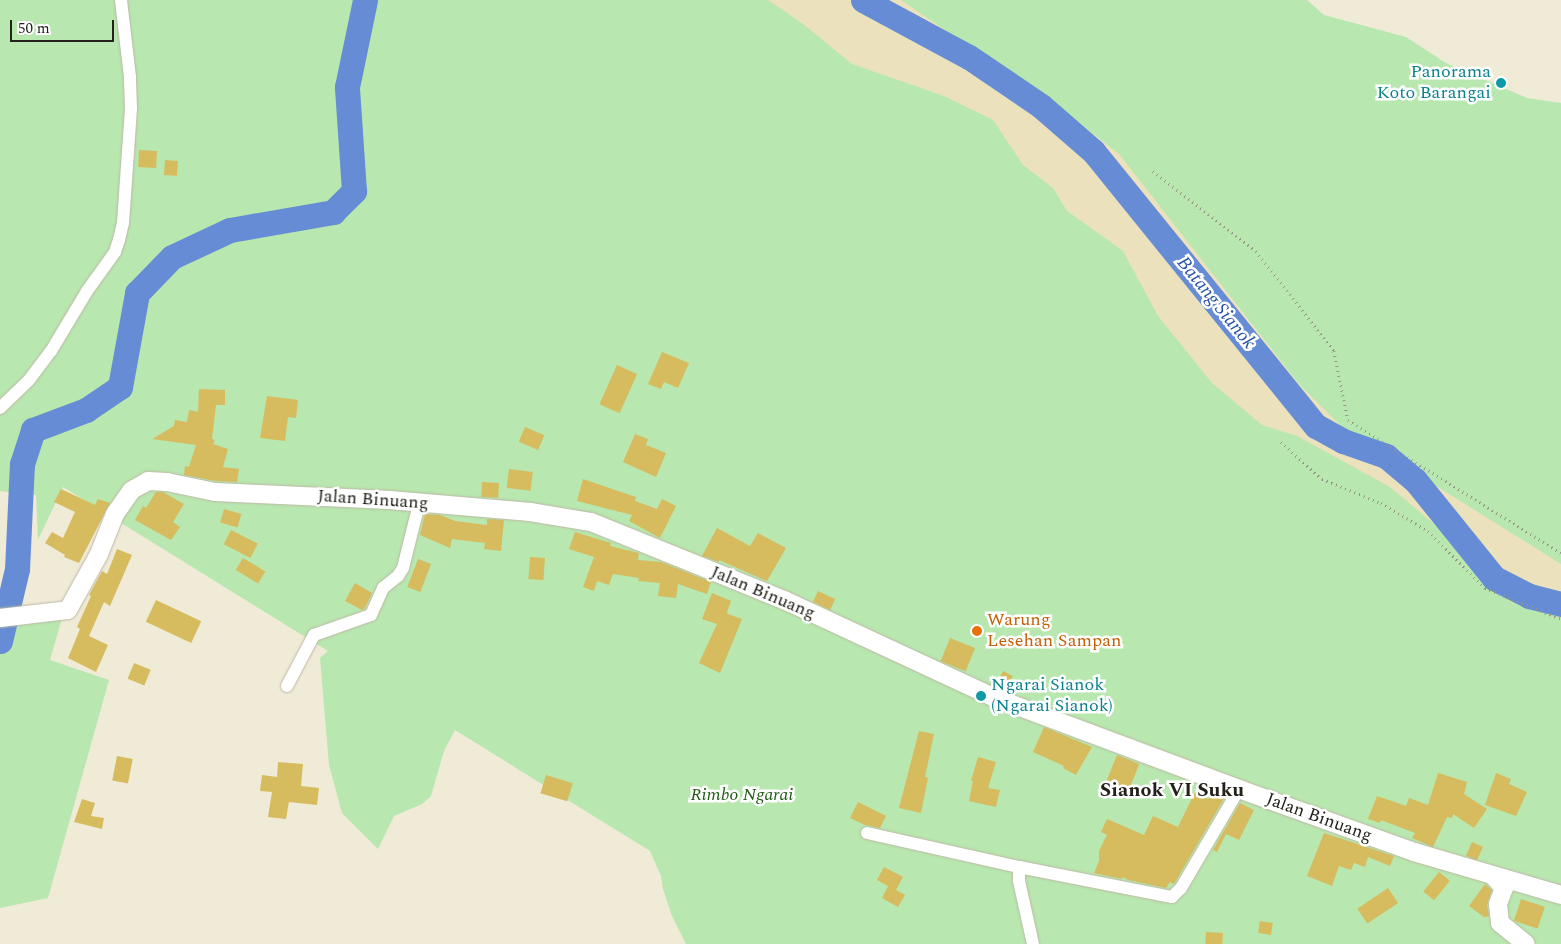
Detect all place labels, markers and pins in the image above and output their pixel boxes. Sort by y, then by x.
place label: Panorama Koto Barangai [1377,62,1491,104]
marker: Panorama Koto Barangai [1495,77,1507,89]
place label: Warung Lesehan Sampan [987,610,1122,652]
marker: Warung Lesehan Sampan [971,625,983,637]
place label: Ngarai Sianok (Ngarai Sianok) [991,675,1113,718]
marker: Ngarai Sianok (Ngarai Sianok) [975,690,987,702]

